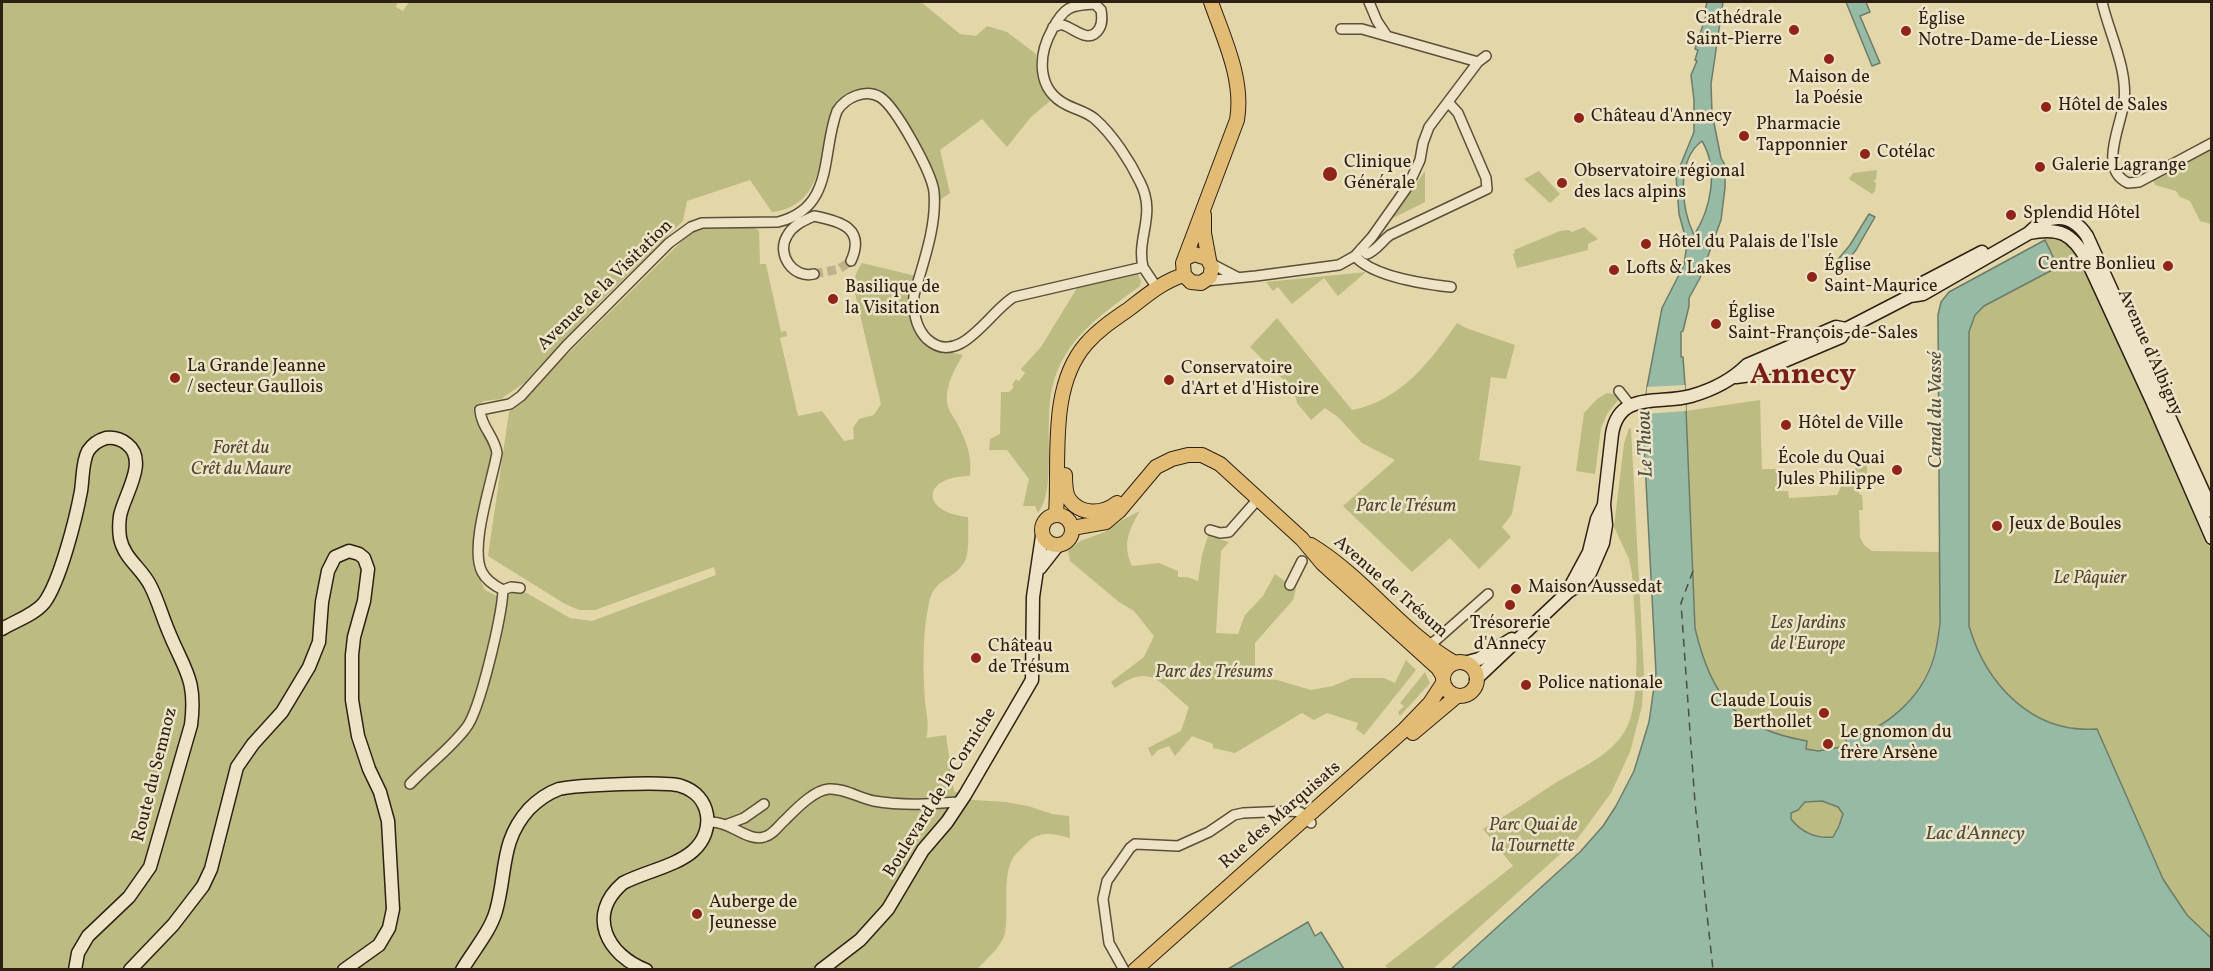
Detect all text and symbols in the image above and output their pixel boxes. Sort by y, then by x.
place label: Cathédrale Saint-Pierre [1686,9,1782,52]
place label: Église Notre-Dame-de-Liesse [1918,10,2098,52]
marker: Cathédrale Saint-Pierre [1787,23,1801,37]
marker: Église Notre-Dame-de-Liesse [1899,24,1913,38]
marker: Maison de la Poésie [1822,52,1836,66]
place label: Maison de la Poésie [1788,68,1870,110]
place label: Hôtel de Sales [2058,96,2168,118]
marker: Hôtel de Sales [2039,100,2053,114]
place label: Château d'Annecy [1591,107,1732,129]
marker: Château d'Annecy [1572,111,1586,125]
place label: Pharmacie Tapponnier [1756,115,1848,158]
marker: Pharmacie Tapponnier [1737,129,1751,143]
place label: Cotélac [1877,143,1935,165]
marker: Cotélac [1858,147,1872,161]
place label: Clinique Générale [1344,153,1415,195]
place label: Galerie Lagrange [2052,156,2186,178]
marker: Galerie Lagrange [2033,160,2047,174]
place label: Observatoire régional des lacs alpins [1574,162,1745,204]
marker: Clinique Générale [1321,165,1339,183]
marker: Observatoire régional des lacs alpins [1555,176,1569,190]
place label: Splendid Hôtel [2023,204,2140,226]
marker: Splendid Hôtel [2004,208,2018,222]
street label: Avenue de la Visitation [534,216,678,356]
place label: Hôtel du Palais de l'Isle [1658,233,1838,255]
marker: Hôtel du Palais de l'Isle [1639,237,1653,251]
place label: Centre Bonlieu [2038,255,2156,277]
place label: Église Saint-Maurice [1824,256,1938,298]
place label: Lofts & Lakes [1626,259,1731,281]
marker: Centre Bonlieu [2161,259,2175,273]
marker: Lofts & Lakes [1607,263,1621,277]
marker: Église Saint-Maurice [1805,270,1819,284]
place label: Basilique de la Visitation [845,278,940,320]
street label: Avenue d'Albigny [2111,286,2187,420]
marker: Basilique de la Visitation [826,292,840,306]
place label: Église Saint-François-de-Sales [1728,303,1918,346]
marker: Église Saint-François-de-Sales [1709,317,1723,331]
water label: Canal du Vassé [1925,352,1949,468]
place label: La Grande Jeanne / secteur Gaullois [187,357,326,400]
place label: Conservatoire d'Art et d'Histoire [1181,359,1319,401]
district label: Annecy [1750,359,1856,395]
marker: La Grande Jeanne / secteur Gaullois [168,371,182,385]
marker: Conservatoire d'Art et d'Histoire [1162,373,1176,387]
water label: Le Thiou [1634,410,1660,478]
place label: Hôtel de Ville [1798,414,1903,436]
marker: Hôtel de Ville [1779,418,1793,432]
park label: Forêt du Crêt du Maure [191,439,291,482]
place label: École du Quai Jules Philippe [1777,449,1885,492]
marker: École du Quai Jules Philippe [1890,463,1904,477]
park label: Parc le Trésum [1356,497,1456,519]
place label: Jeux de Boules [2009,515,2121,537]
marker: Jeux de Boules [1990,519,2004,533]
street label: Avenue de Trésum [1328,532,1452,644]
park label: Le Pâquier [2053,569,2127,591]
place label: Maison Aussedat [1528,578,1662,600]
marker: Maison Aussedat [1509,582,1523,596]
marker: Trésorerie d'Annecy [1503,598,1517,612]
place label: Trésorerie d'Annecy [1470,614,1550,656]
park label: Les Jardins de l'Europe [1770,614,1846,656]
place label: Château de Trésum [988,637,1070,680]
marker: Château de Trésum [969,651,983,665]
park label: Parc des Trésums [1155,663,1273,685]
place label: Police nationale [1538,674,1663,696]
marker: Police nationale [1519,678,1533,692]
place label: Claude Louis Berthollet [1711,692,1812,734]
street label: Boulevard de la Corniche [880,704,1002,882]
street label: Route du Semnoz [129,706,183,844]
marker: Claude Louis Berthollet [1817,706,1831,720]
place label: Le gnomon du frère Arsène [1840,723,1952,766]
marker: Le gnomon du frère Arsène [1821,737,1835,751]
street label: Rue des Marquisats [1216,757,1346,875]
park label: Parc Quai de la Tournette [1489,816,1577,858]
water label: Lac d'Annecy [1925,823,2025,847]
place label: Auberge de Jeunesse [709,893,797,936]
marker: Auberge de Jeunesse [690,907,704,921]

